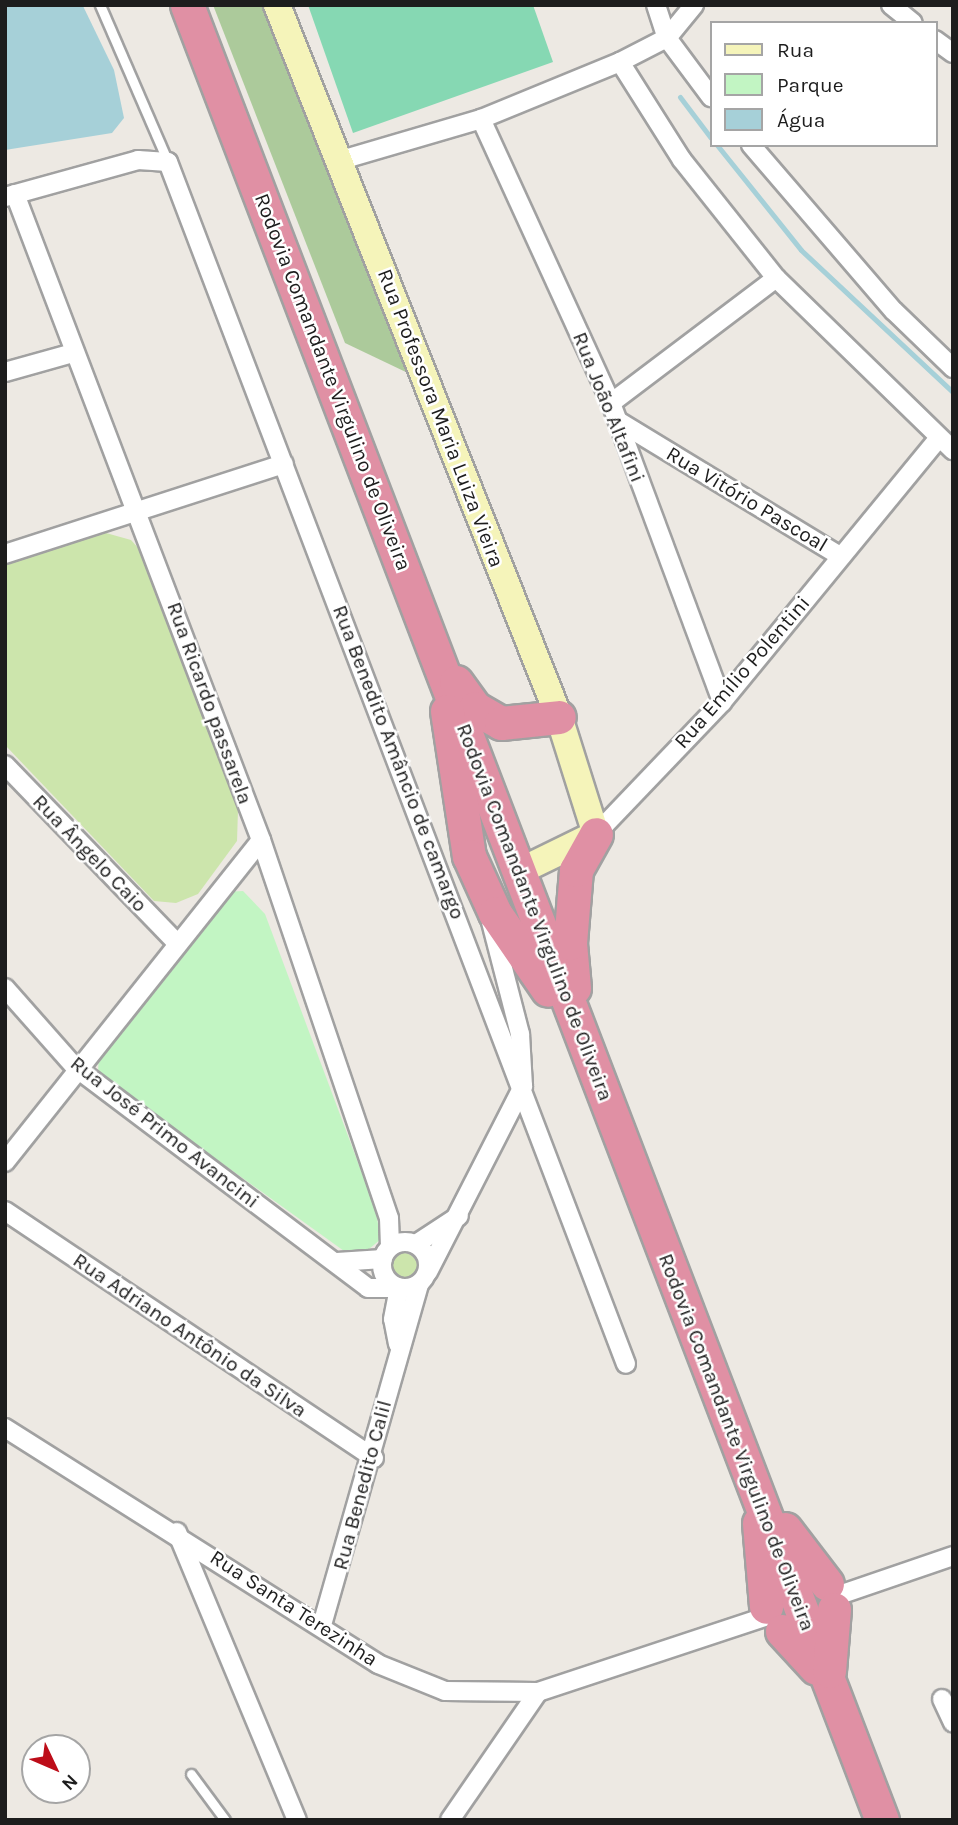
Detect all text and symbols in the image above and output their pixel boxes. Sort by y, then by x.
legend [710,21,937,147]
text: Rua [777,38,814,62]
text: Parque [777,73,844,97]
text: Água [777,108,825,132]
street label: Rodovia Comandante Virgulino de Oliveira [249,190,417,574]
street label: Rua Professora Maria Luiza Vieira [372,265,510,571]
street label: Rua João Altafini [567,328,651,486]
street label: Rua Vitório Pascoal [662,441,832,557]
street label: Rua Emílio Polentini [669,591,815,753]
street label: Rua Ricardo passarela [162,598,258,808]
street label: Rua Benedito Amâncio de camargo [327,601,471,923]
street label: Rodovia Comandante Virgulino de Oliveira [451,720,619,1104]
street label: Rua Ângelo Caio [27,789,153,917]
street label: Rua José Primo Avancini [65,1050,265,1214]
street label: Rua Adriano Antônio da Silva [68,1247,312,1423]
street label: Rodovia Comandante Virgulino de Oliveira [653,1250,821,1634]
street label: Rua Benedito Calil [327,1397,397,1573]
street label: Rua Santa Terezinha [205,1544,383,1672]
north arrow [21,1734,91,1804]
text: N [57,1770,82,1795]

